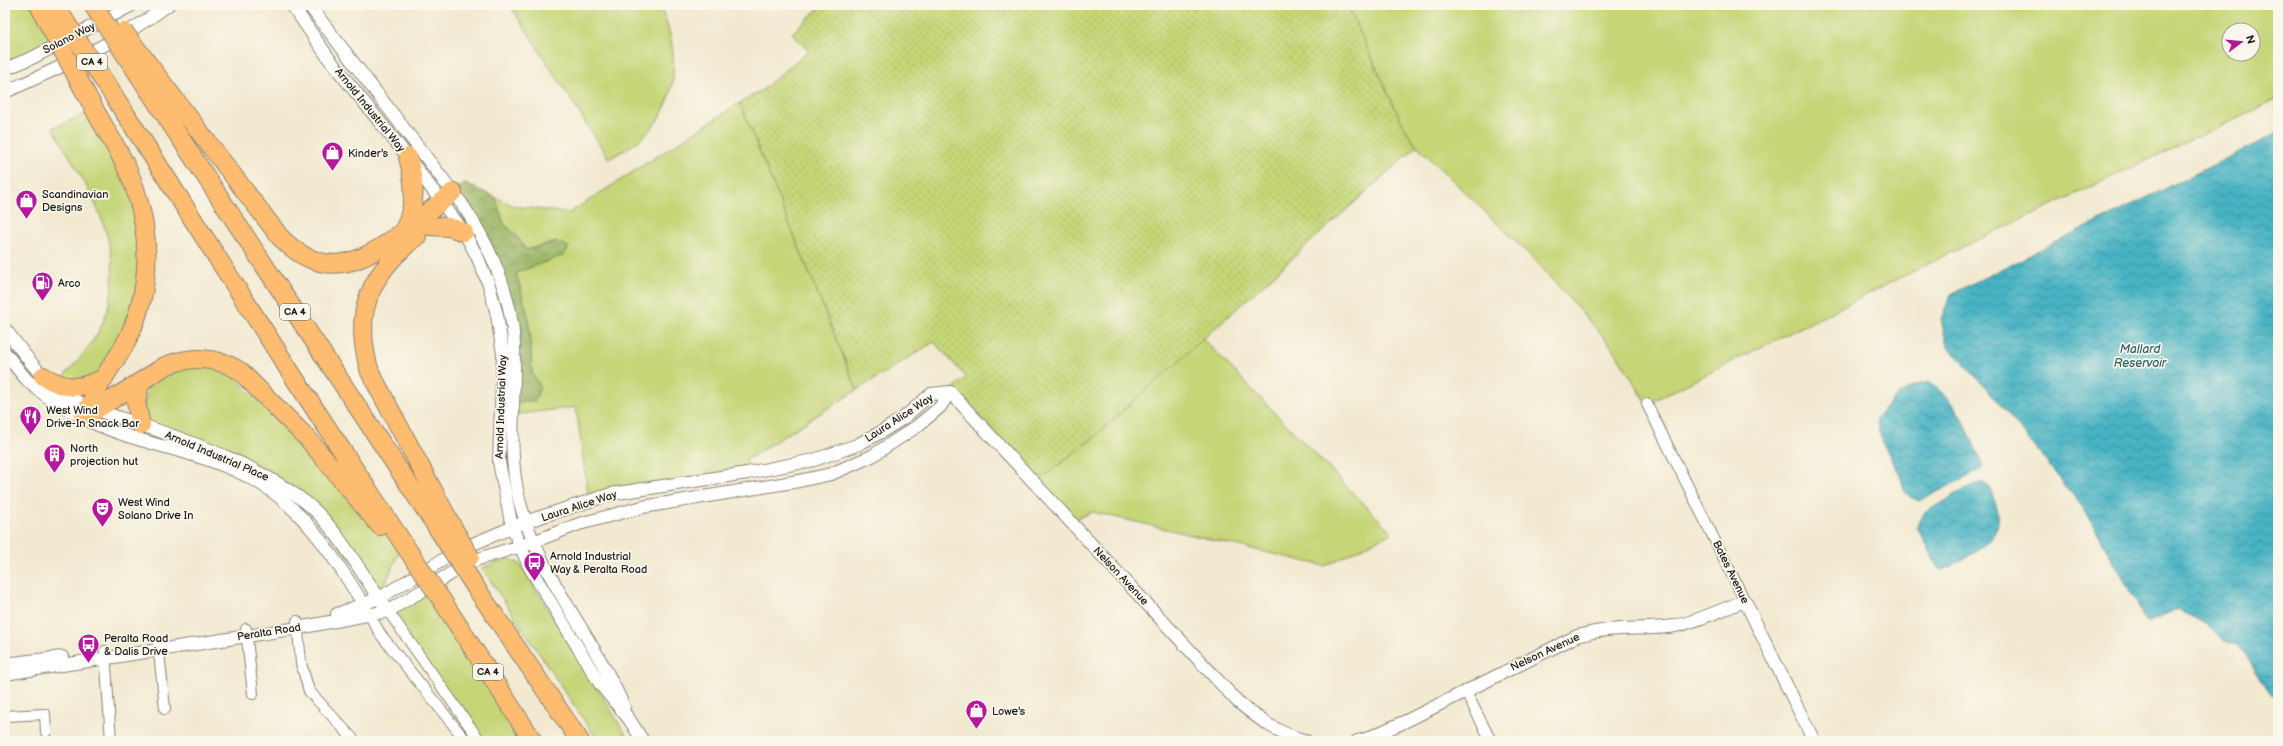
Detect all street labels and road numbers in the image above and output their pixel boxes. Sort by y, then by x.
street label: Solano Way [41,19,97,57]
road number: CA 4 [77,54,107,70]
street label: Arnold Industrial Way [332,65,408,155]
road number: CA 4 [280,304,310,320]
street label: Arnold Industrial Way [493,355,509,459]
street label: Laura Alice Way [863,391,935,445]
street label: Arnold Industrial Place [163,428,271,484]
street label: Laura Alice Way [540,488,618,524]
street label: Bates Avenue [1710,538,1752,606]
street label: Nelson Avenue [1091,544,1152,608]
street label: Peralta Road [236,621,302,643]
street label: Nelson Avenue [1508,630,1582,674]
road number: CA 4 [473,664,503,680]

